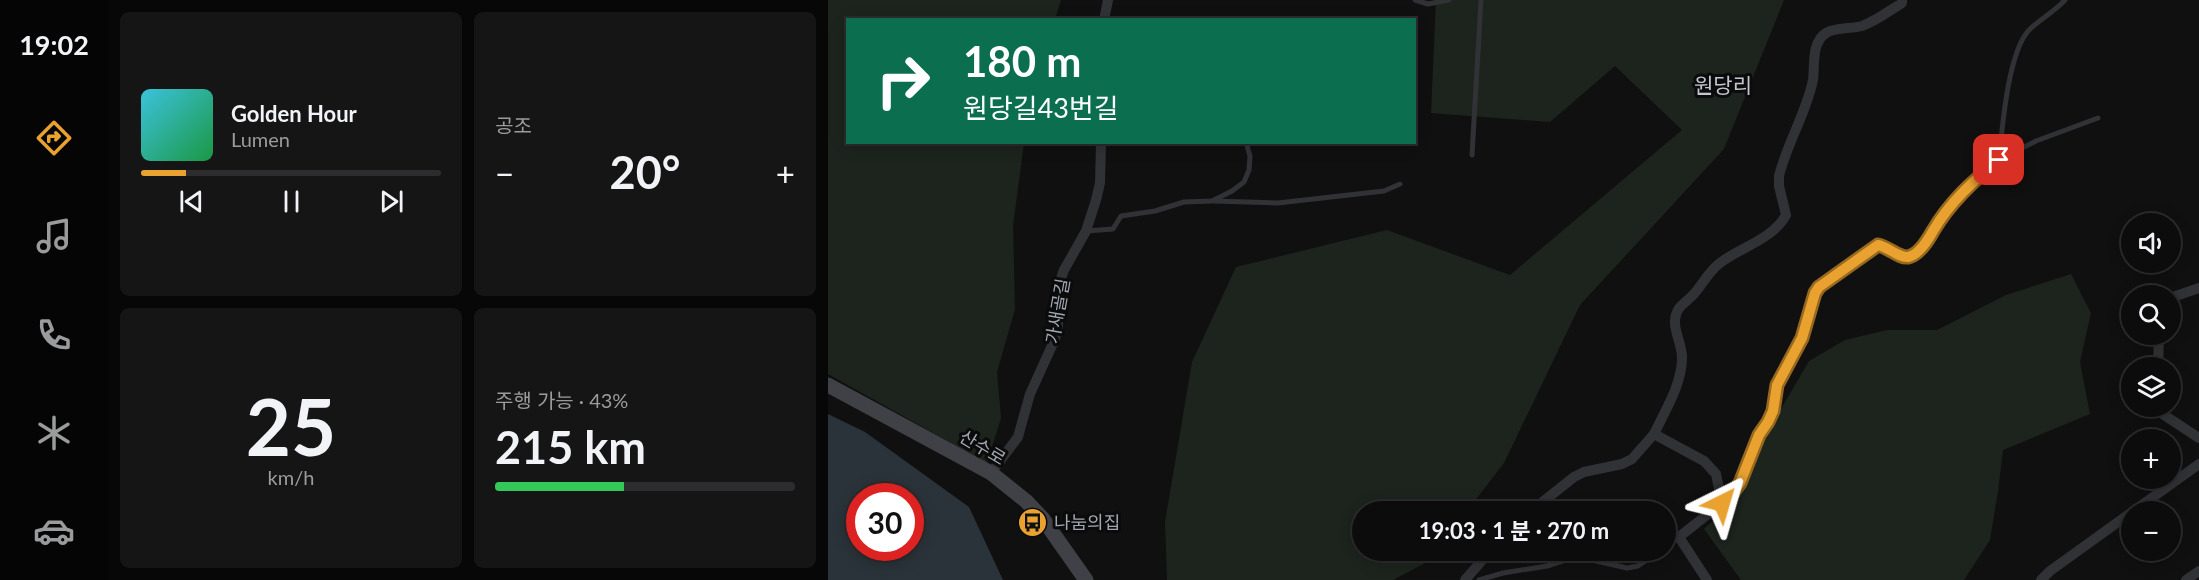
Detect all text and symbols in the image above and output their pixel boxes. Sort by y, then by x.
text: 19:02 [19,28,89,61]
text: 180 m [963,36,1081,86]
icon: right [864,42,942,120]
district label: 원당리 [1694,72,1752,97]
text: 원당길43번길 [963,91,1119,124]
text: Golden Hour [231,100,357,127]
text: 공조 [495,113,532,137]
icon: directions [33,117,75,159]
text: Lumen [231,127,290,151]
pin [1973,134,2024,185]
icon: arrive [1982,143,2015,176]
text: 20° [610,145,680,199]
text: − [495,153,514,193]
text: + [776,153,795,193]
icon: previous [175,185,208,218]
icon: pause [275,185,308,218]
icon: next [375,185,408,218]
map controls [2121,213,2181,561]
button: sound [2121,213,2181,273]
icon: music [33,215,75,257]
street label: 가새골길 [1040,276,1074,346]
button: search [2121,285,2181,345]
icon: phone [33,314,75,356]
button: layers [2121,357,2181,417]
text: 25 [246,379,336,473]
text: 주행 가능 · 43% [495,388,628,412]
icon: climate [33,412,75,454]
text: 215 km [495,420,646,474]
street label: 산수로 [956,425,1010,469]
button: + [2121,429,2181,489]
text: km/h [268,465,314,489]
position arrow [1690,471,1754,535]
speed limit sign: 30 [846,483,924,561]
button: − [2121,501,2181,561]
bus stop icon: 나눔의집 [1017,506,1049,538]
icon: car [33,510,75,552]
place label: 나눔의집 [1054,511,1120,533]
text: 19:03 · 1 분 · 270 m [1419,517,1609,544]

